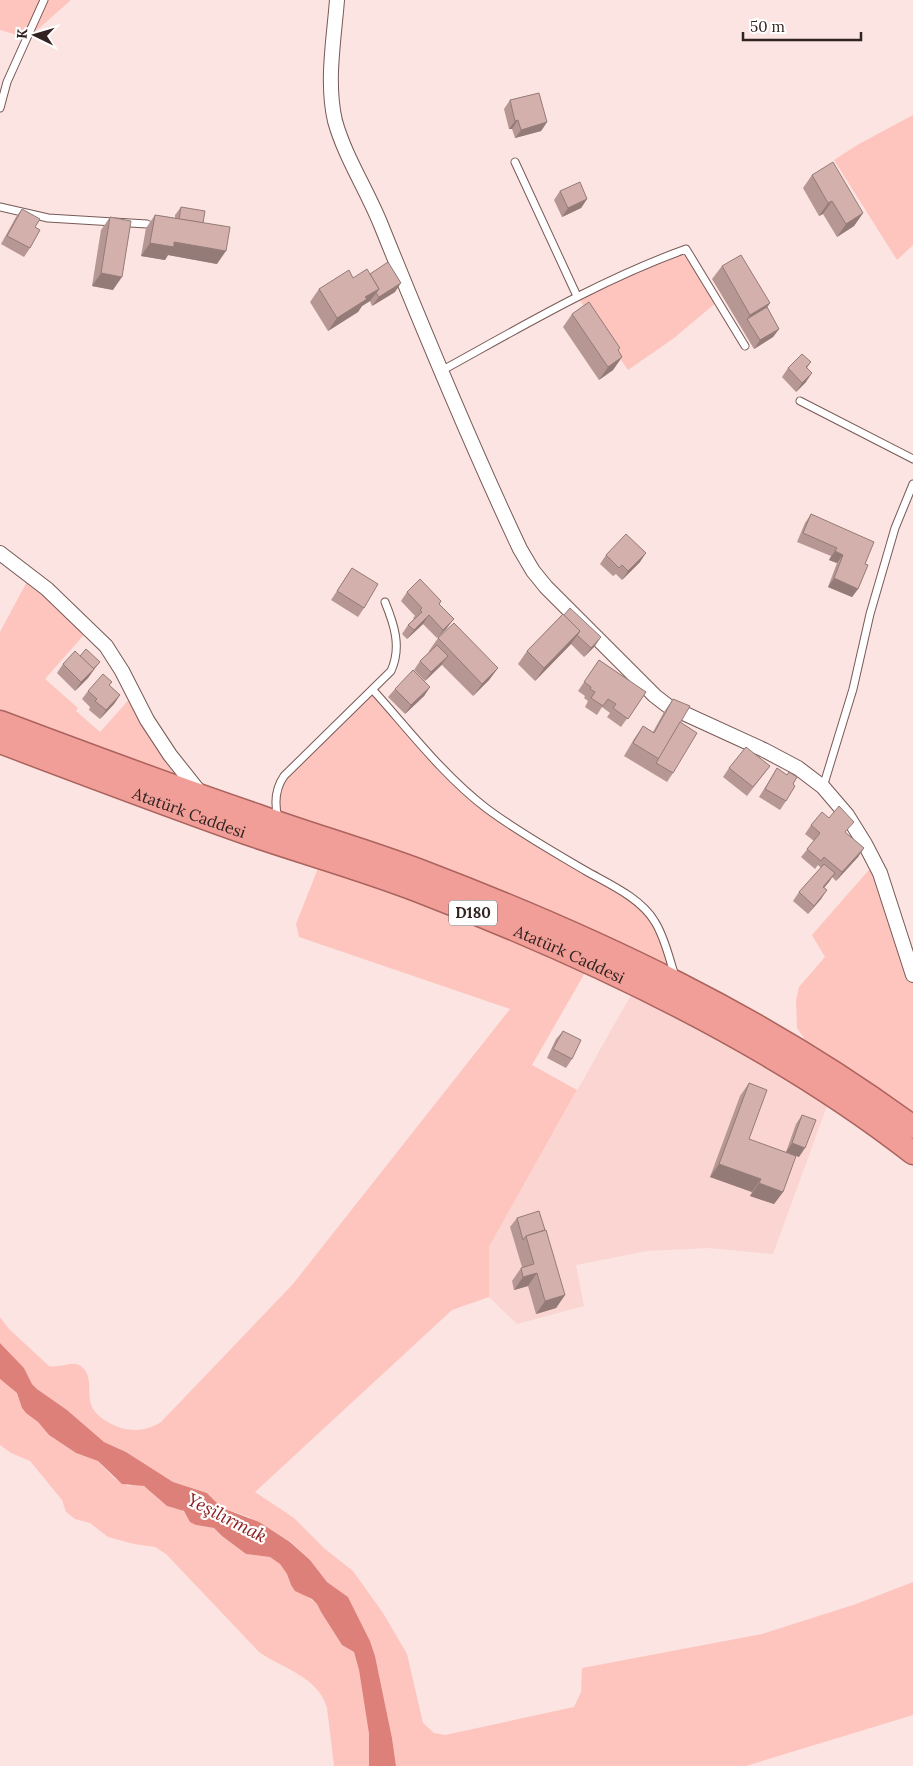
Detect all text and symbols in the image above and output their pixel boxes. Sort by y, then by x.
north arrow [10,10,60,60]
scale bar [743,10,860,42]
text: 50 m [750,17,785,36]
text: K [13,28,31,40]
street label: Atatürk Caddesi [129,782,249,842]
road number: D180 [449,900,497,926]
street label: Atatürk Caddesi [510,920,628,988]
water label: Yeşilırmak [184,1488,271,1547]

